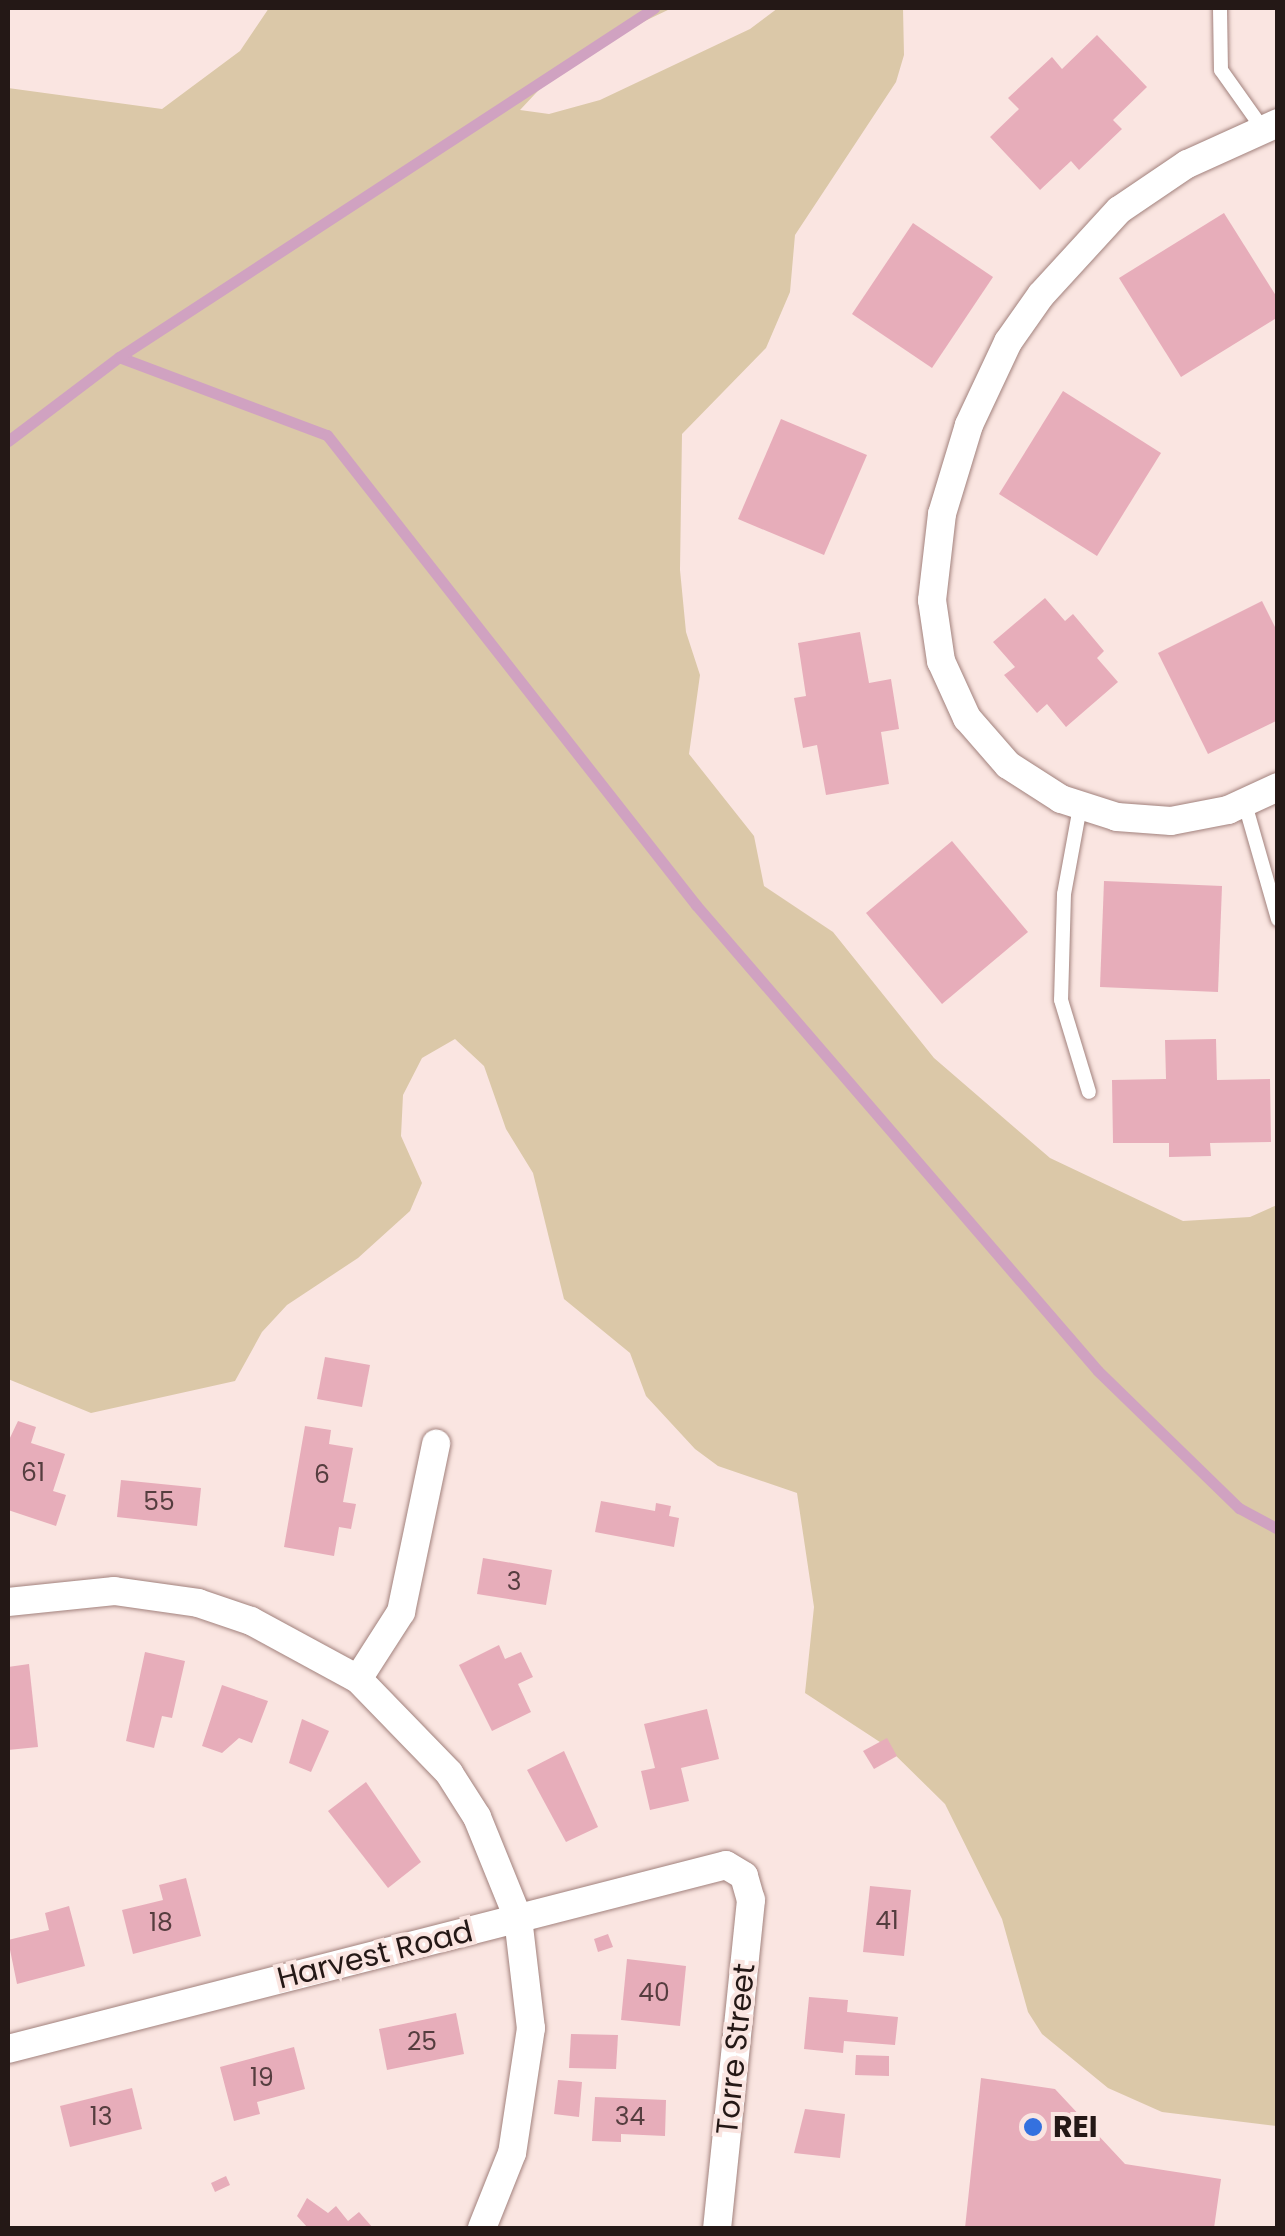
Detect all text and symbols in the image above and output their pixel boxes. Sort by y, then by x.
house number: 61 [21,1458,45,1488]
house number: 6 [314,1460,330,1490]
house number: 55 [143,1487,175,1517]
house number: 3 [507,1567,521,1597]
house number: 41 [875,1906,899,1936]
house number: 18 [149,1908,173,1938]
street label: Harvest Road [273,1913,477,1997]
street label: Torre Street [709,1961,763,2137]
house number: 40 [638,1978,670,2008]
house number: 25 [407,2027,437,2057]
house number: 19 [250,2063,274,2093]
house number: 13 [90,2102,112,2132]
house number: 34 [615,2102,645,2132]
place label: REI [1053,2109,1098,2145]
marker: REI [1022,2116,1044,2138]

